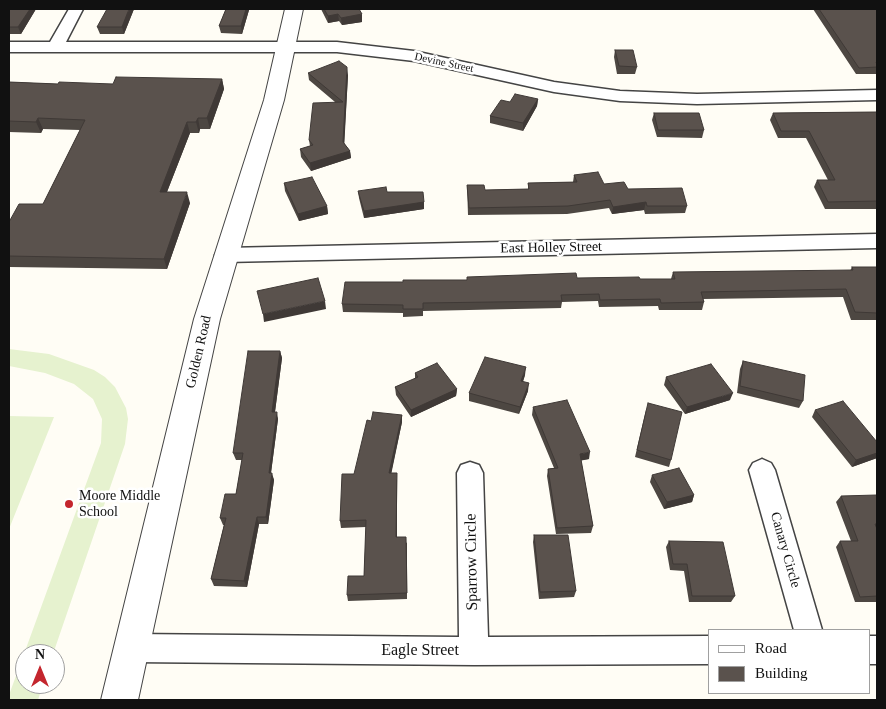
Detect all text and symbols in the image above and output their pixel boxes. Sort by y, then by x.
street label: Devine Street [413,50,475,76]
street label: East Holley Street [500,239,602,257]
street label: Golden Road [182,314,216,390]
place label: Moore Middle School [79,488,160,520]
marker: Moore Middle School [63,498,75,510]
street label: Canary Circle [766,510,804,590]
street label: Sparrow Circle [462,513,482,611]
legend [708,629,871,694]
text: Road [755,640,787,656]
street label: Eagle Street [381,641,459,661]
north arrow [15,644,65,694]
text: N [35,647,45,662]
text: Building [755,665,808,681]

